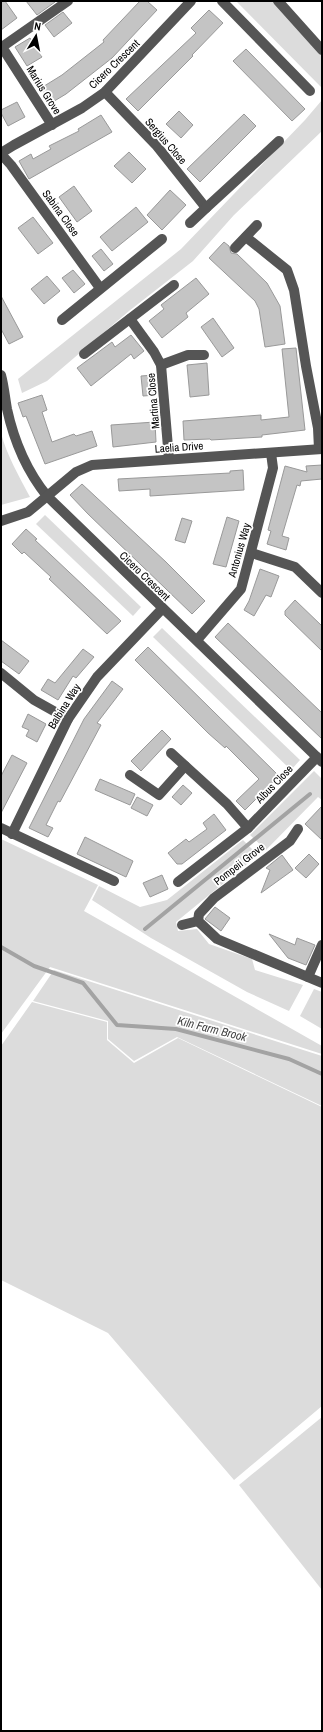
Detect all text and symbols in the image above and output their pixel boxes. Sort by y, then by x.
north arrow [16,16,56,56]
text: N [33,19,42,34]
street label: Cicero Crescent [86,36,143,92]
street label: Marius Grove [24,63,64,117]
street label: Sergius Close [142,115,190,167]
street label: Sabina Close [39,187,83,239]
street label: Martina Close [144,372,162,430]
street label: Laelia Drive [154,438,204,456]
street label: Antonius Way [224,521,254,580]
street label: Cicero Crescent [117,548,174,604]
street label: Balbina Way [45,680,84,731]
street label: Albus Close [252,762,296,807]
street label: Pompeii Grove [211,840,267,888]
water label: Kiln Farm Brook [176,1013,249,1046]

